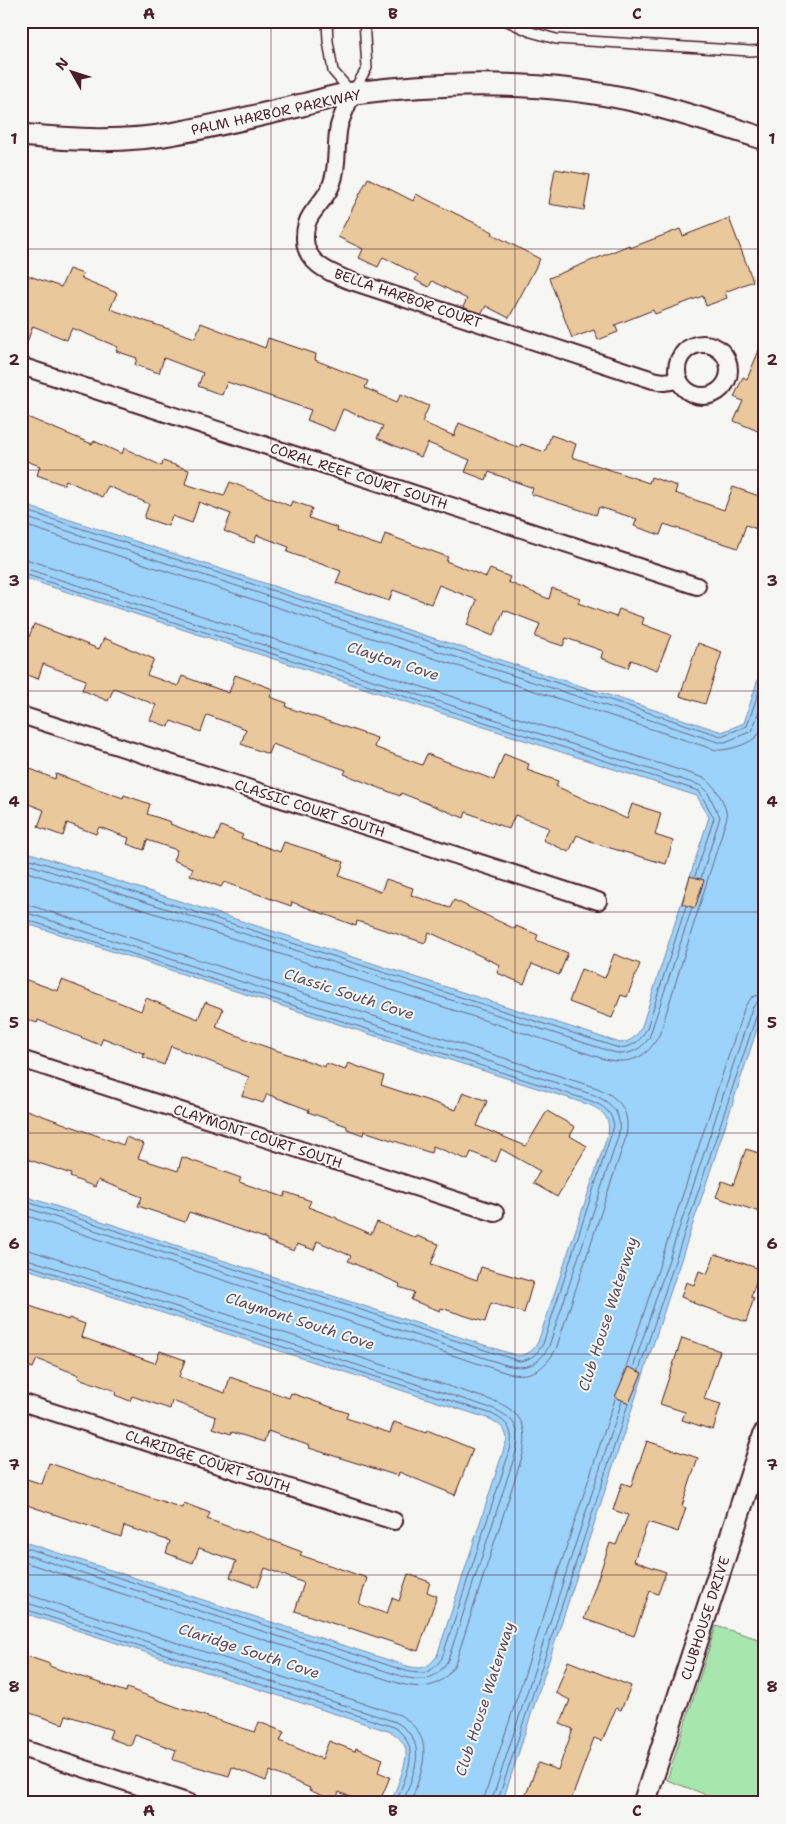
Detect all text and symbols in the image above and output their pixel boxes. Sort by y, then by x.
text: A [143,3,155,24]
text: B [388,3,398,24]
text: C [632,3,642,24]
north arrow [48,48,98,98]
text: N [51,54,72,74]
street label: PALM HARBOR PARKWAY [189,85,363,139]
text: 1 [10,128,18,149]
text: 1 [768,128,776,149]
street label: BELLA HARBOR COURT [332,264,485,332]
text: 2 [8,349,20,370]
text: 2 [766,349,778,370]
street label: CORAL REEF COURT SOUTH [268,439,450,513]
text: 3 [8,570,20,591]
text: 3 [766,570,778,591]
water label: Clayton Cove [344,637,442,685]
street label: CLASSIC COURT SOUTH [232,775,388,841]
text: 4 [8,791,20,812]
text: 4 [766,791,778,812]
water label: Classic South Cove [281,964,417,1024]
text: 5 [9,1012,19,1033]
text: 5 [767,1012,777,1033]
street label: CLAYMONT COURT SOUTH [171,1100,345,1172]
text: 6 [8,1233,20,1254]
text: 6 [766,1233,778,1254]
water label: Club House Waterway [574,1234,642,1394]
water label: Claymont South Cove [223,1287,377,1355]
street label: CLARIDGE COURT SOUTH [123,1426,293,1496]
text: 7 [8,1454,20,1475]
text: 7 [766,1454,778,1475]
street label: CLUBHOUSE DRIVE [676,1554,734,1682]
water label: Claridge South Cove [176,1619,322,1683]
water label: Club House Waterway [451,1619,519,1779]
text: 8 [8,1676,20,1697]
text: 8 [766,1676,778,1697]
text: A [143,1800,155,1821]
text: B [388,1800,398,1821]
text: C [632,1800,642,1821]

